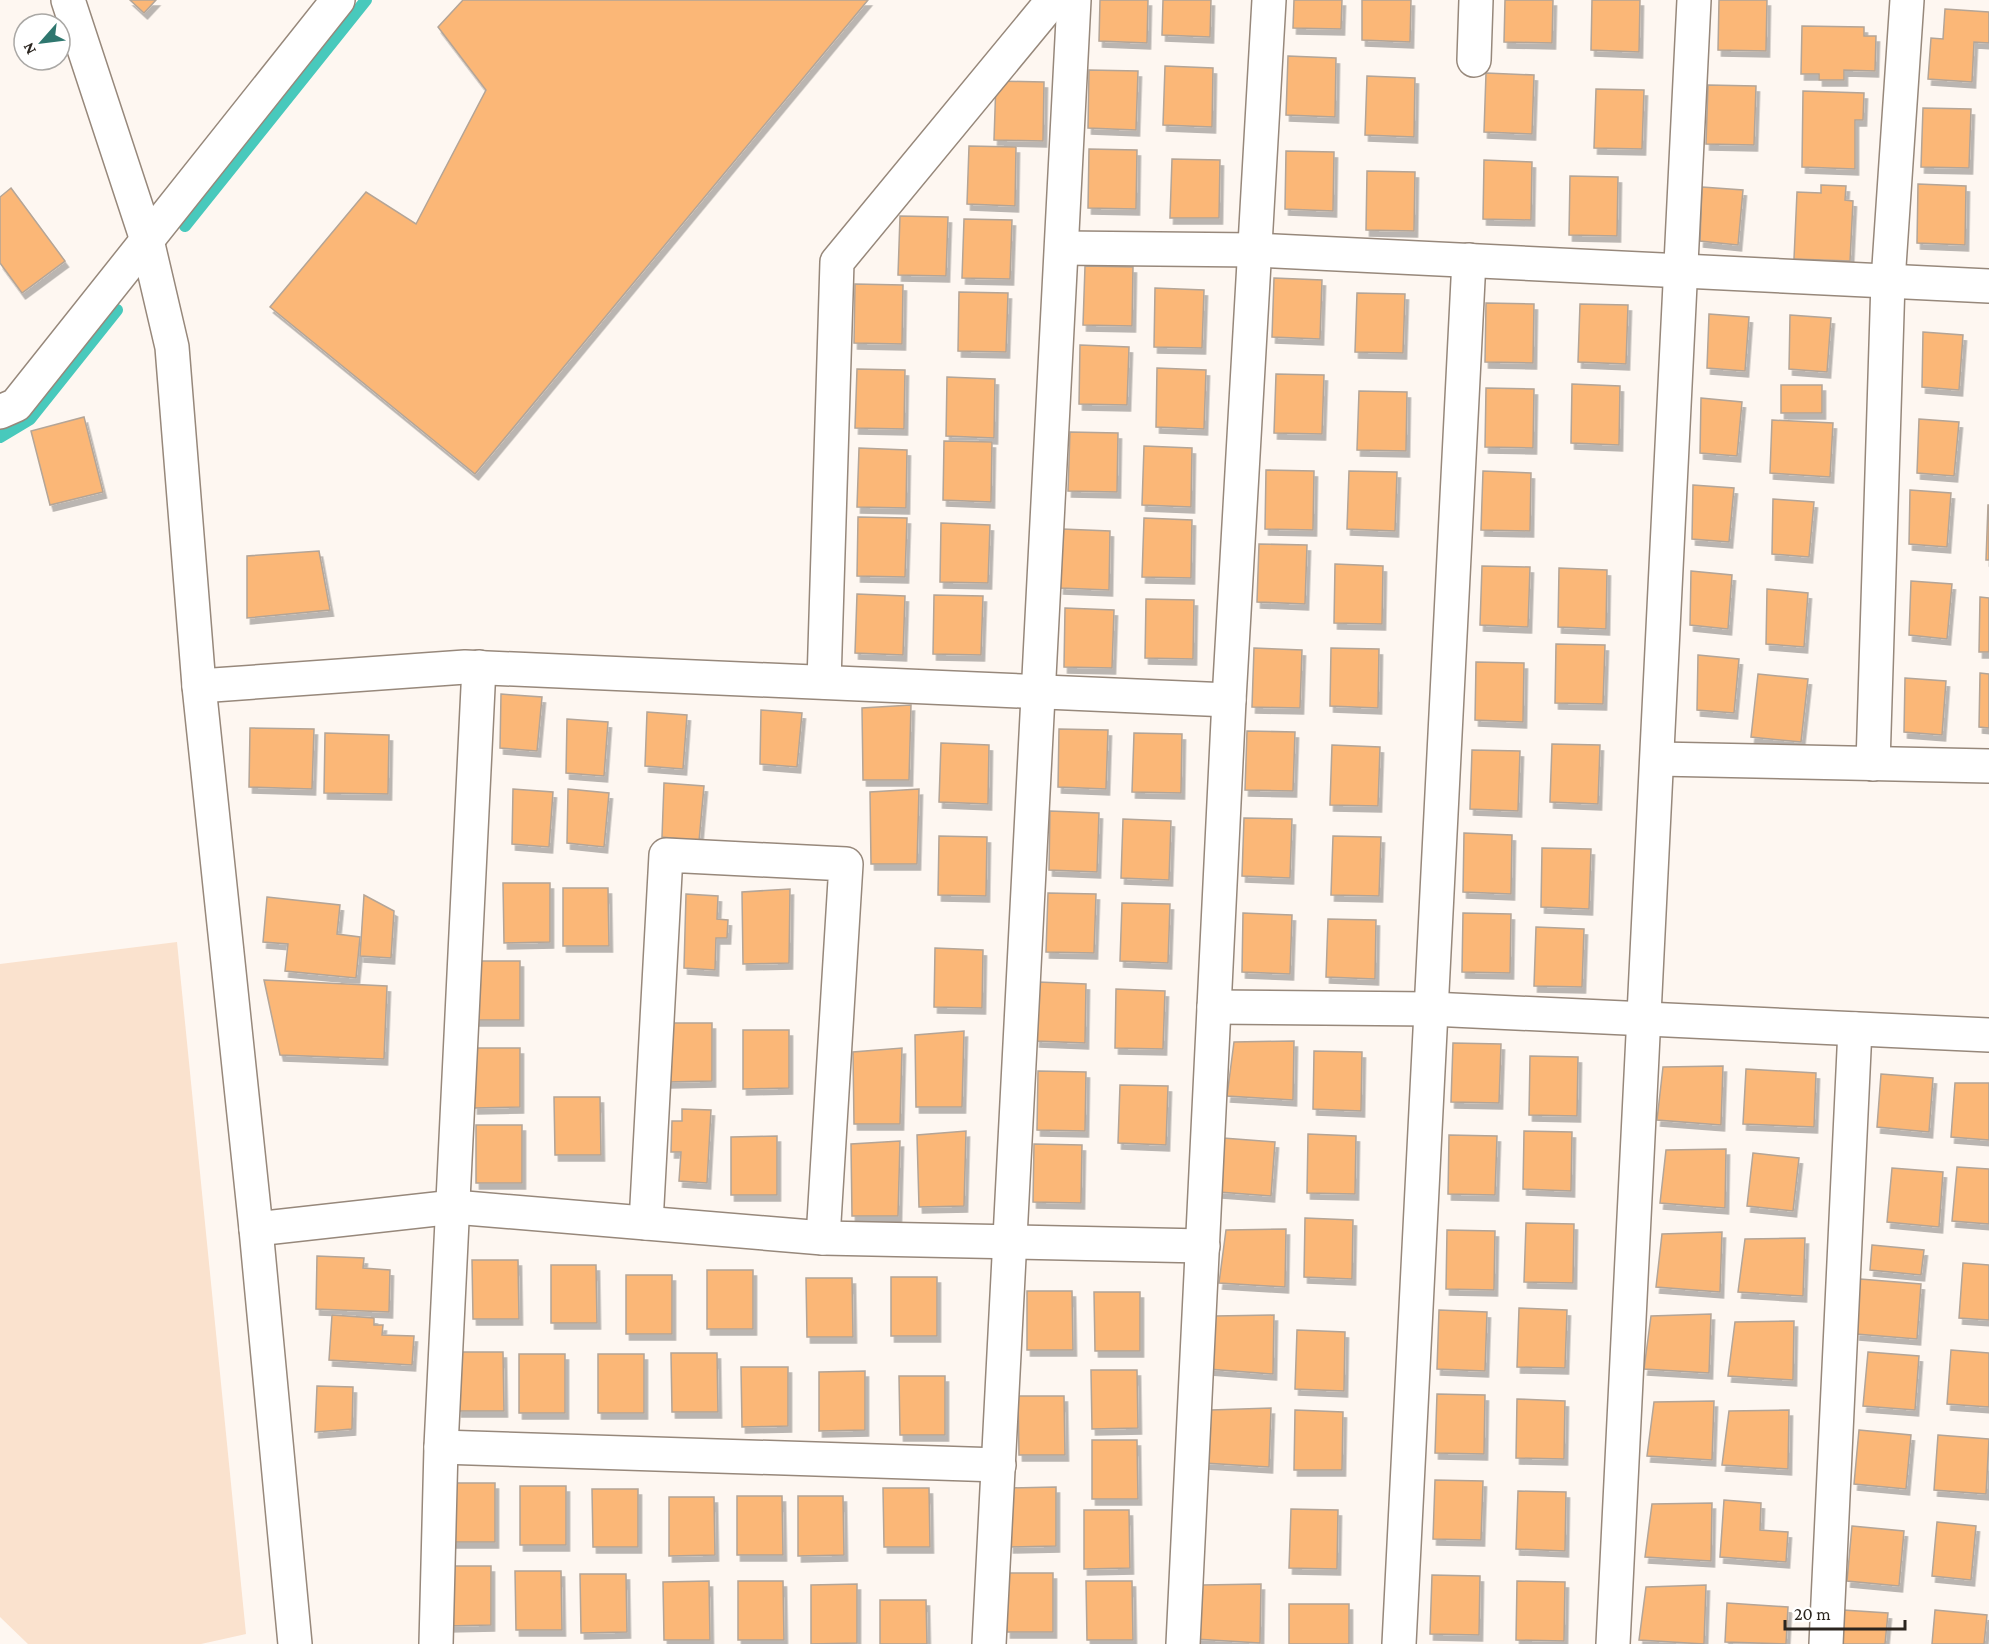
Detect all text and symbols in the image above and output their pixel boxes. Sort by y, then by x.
north arrow [12,12,72,72]
text: N [19,40,39,58]
scale bar [1785,1593,1905,1631]
text: 20 m [1794,1604,1831,1624]

